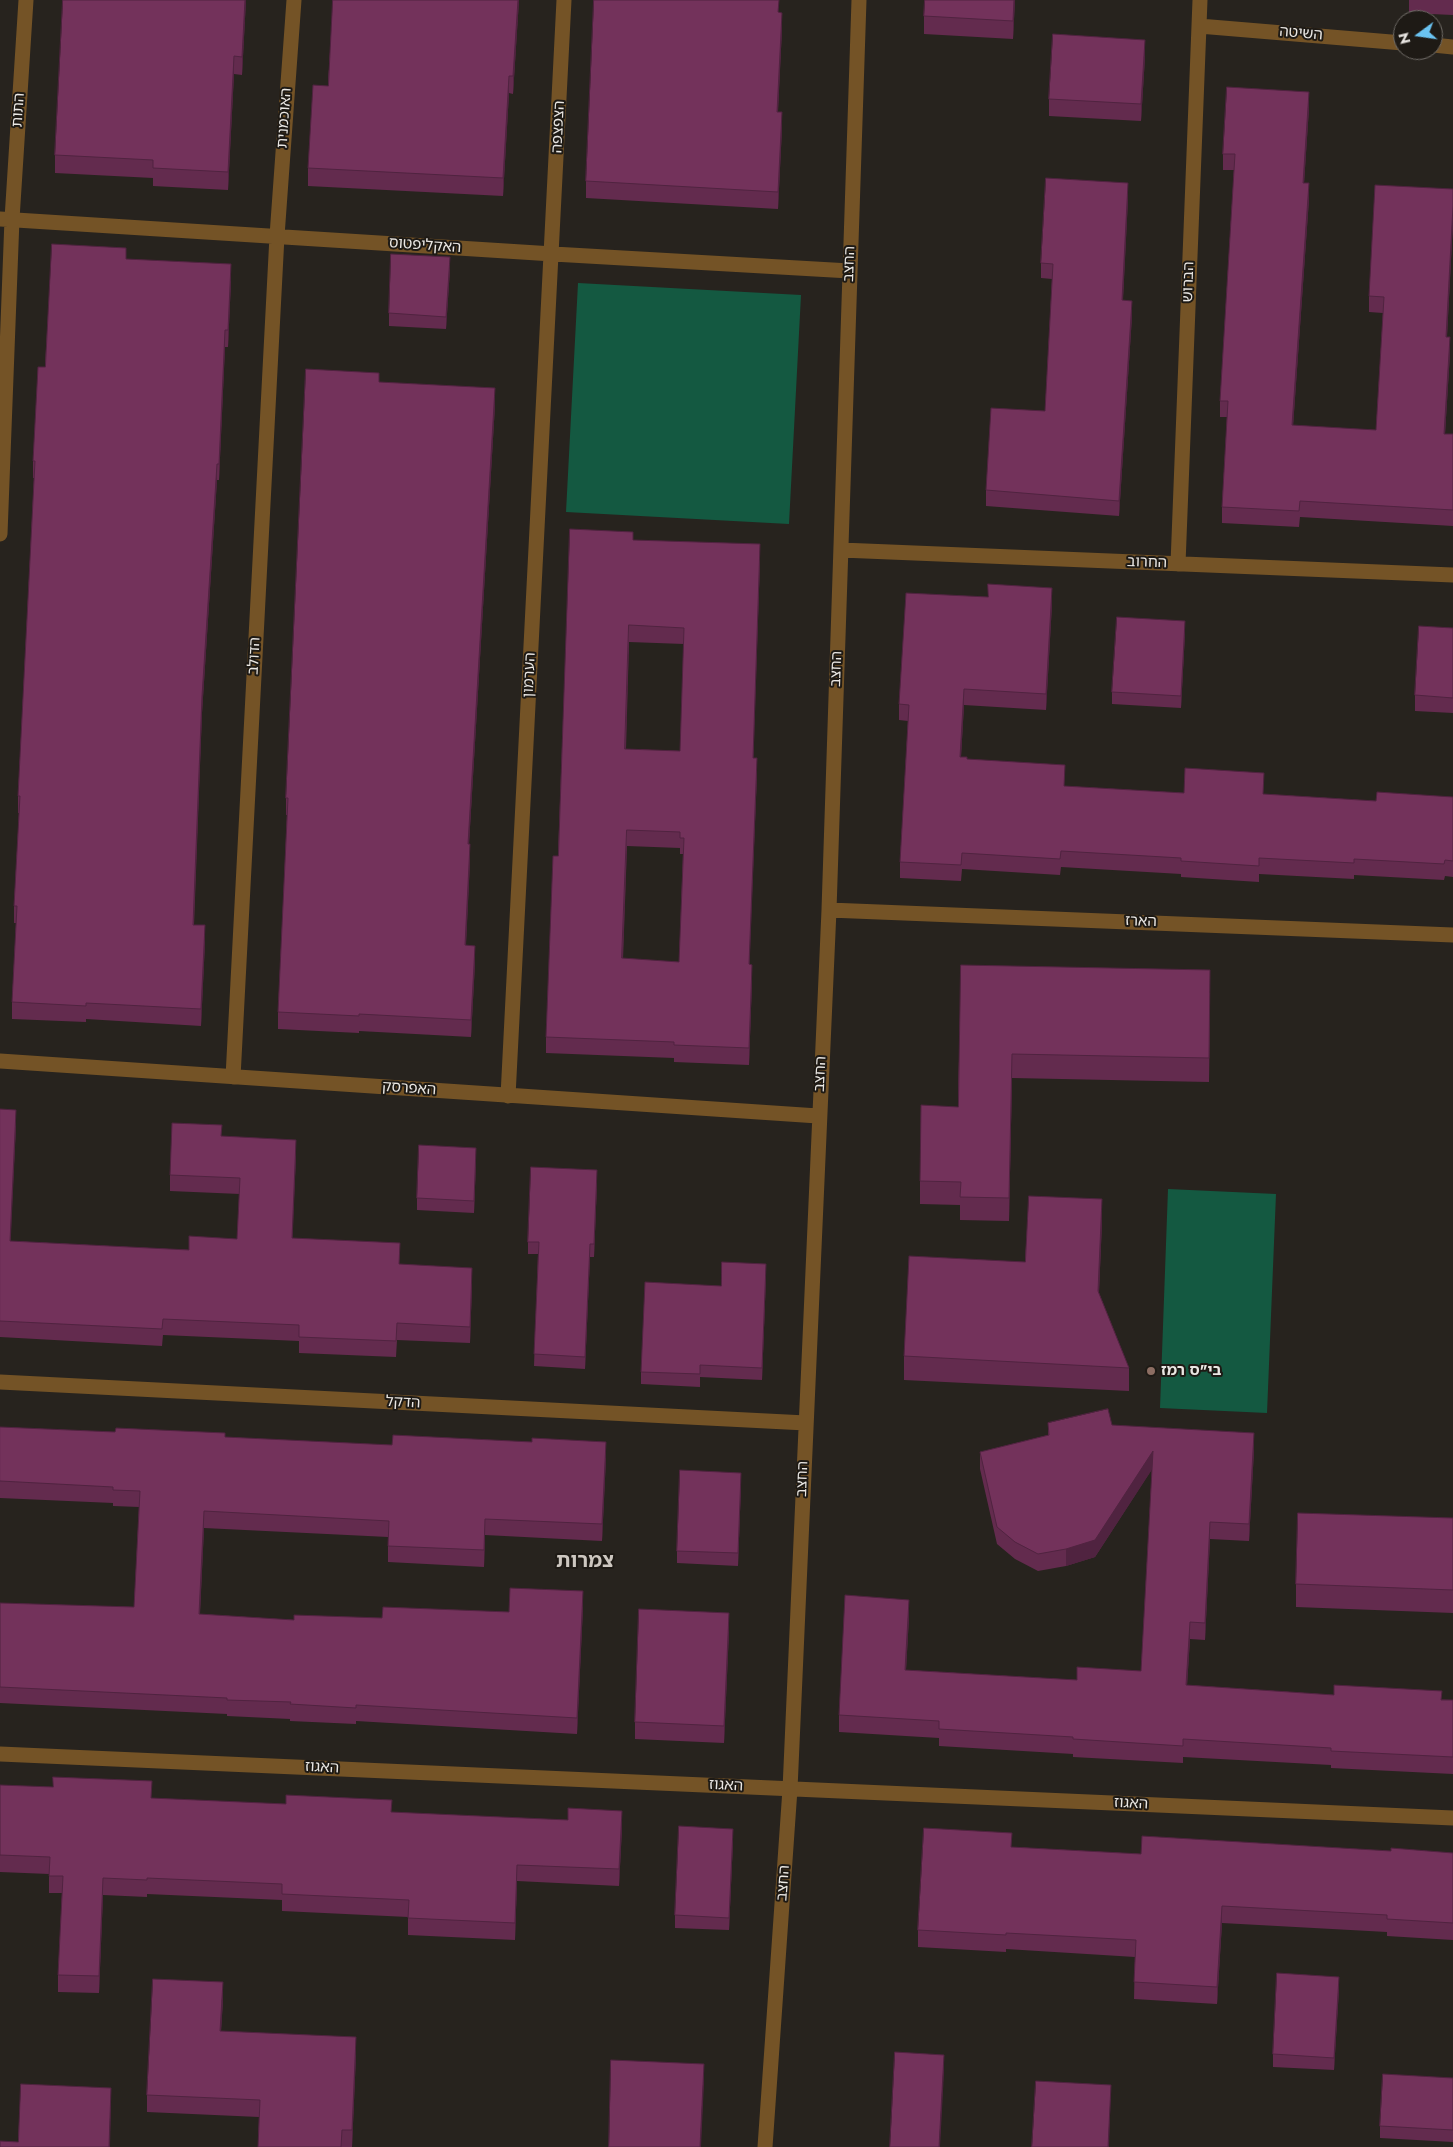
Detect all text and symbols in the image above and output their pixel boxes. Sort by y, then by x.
north arrow [1393,10,1443,60]
street label: השיטה [1279,23,1323,45]
text: N [1393,31,1415,46]
street label: האוכמנית [274,87,296,149]
street label: התות [9,92,29,128]
street label: הצפצפה [549,100,569,154]
street label: האקליפטוס [388,234,462,258]
street label: החצב [840,246,860,282]
street label: הברוש [1179,261,1199,303]
street label: החרוב [1127,553,1167,573]
street label: הדולב [245,637,265,675]
street label: החצב [827,651,847,687]
street label: הערמון [520,652,540,698]
street label: הארז [1125,912,1157,932]
street label: החצב [811,1056,831,1092]
street label: האפרסק [381,1078,437,1100]
place label: בי"ס רמז [1161,1362,1221,1380]
marker: בי"ס רמז [1145,1365,1157,1377]
street label: הדקל [385,1393,421,1413]
street label: החצב [793,1461,813,1497]
district label: צמרות [556,1550,614,1574]
street label: האגוז [305,1758,339,1778]
street label: האגוז [709,1776,743,1796]
street label: האגוז [1114,1794,1148,1814]
street label: החצב [774,1864,794,1902]

